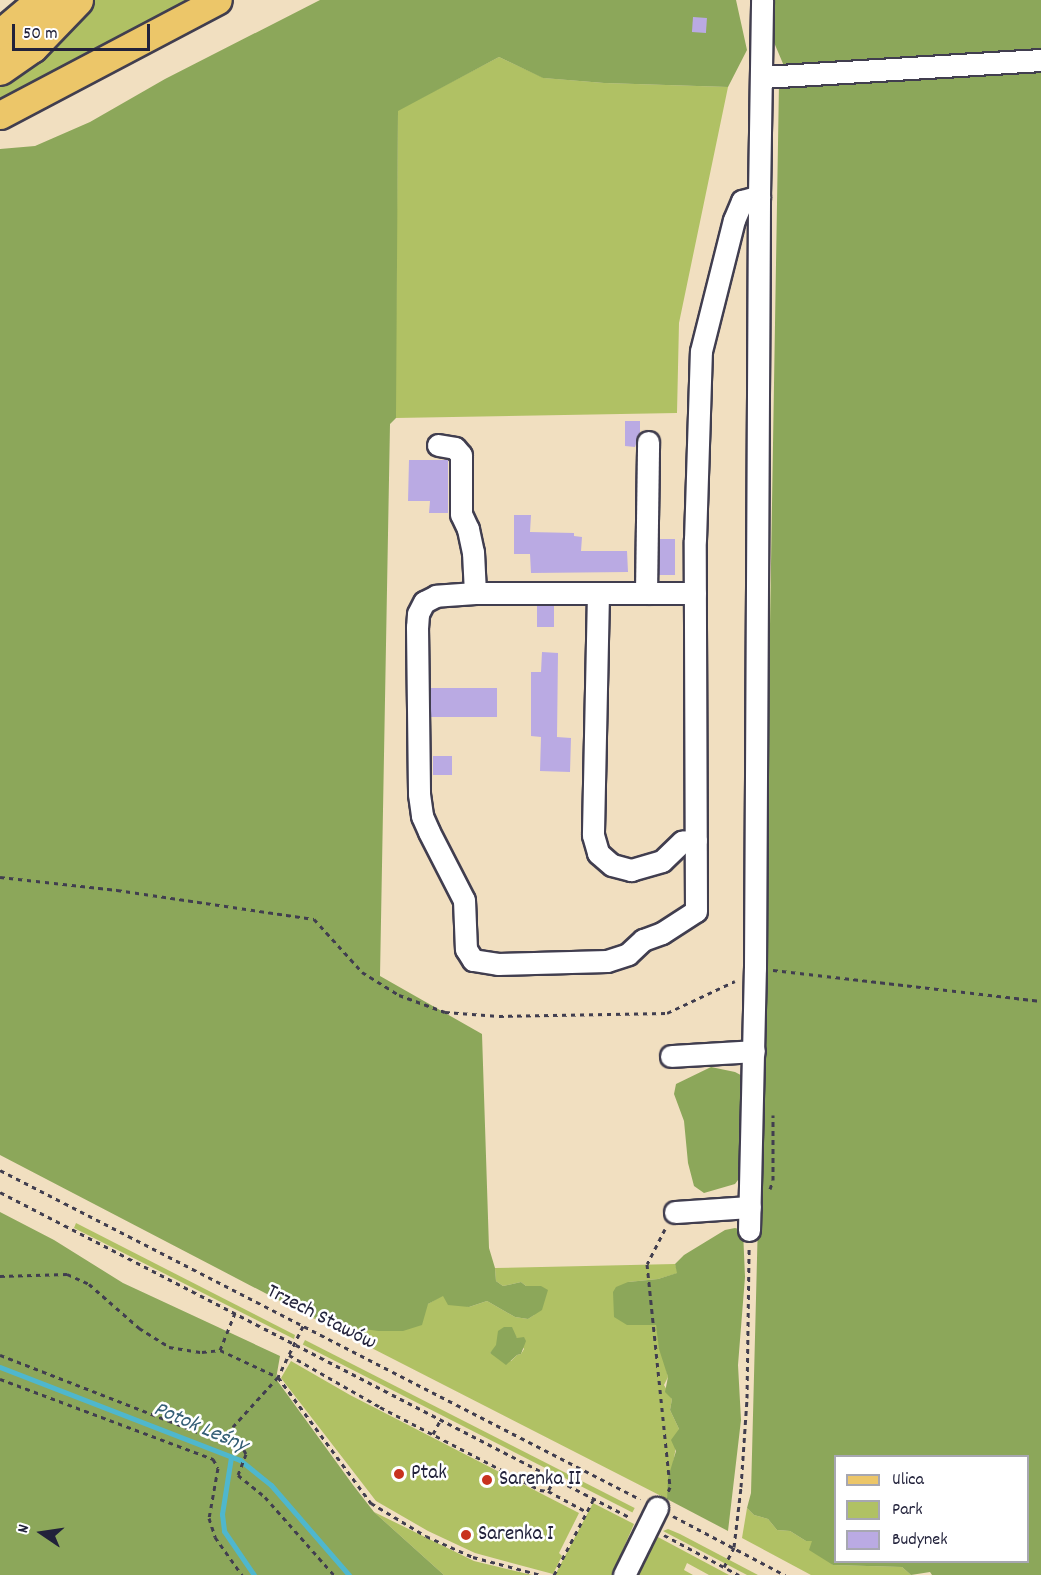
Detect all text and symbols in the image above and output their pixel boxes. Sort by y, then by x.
scale bar [15,12,153,50]
text: 50 m [23,22,58,47]
street label: Trzech Stawów [262,1280,380,1356]
water label: Potok Leśny [149,1397,251,1459]
legend [834,1455,1029,1563]
place label: Ptak [411,1461,447,1487]
marker: Ptak [392,1467,406,1481]
place label: Sarenka II [499,1467,581,1493]
text: Ulica [892,1468,924,1493]
marker: Sarenka II [480,1473,494,1487]
text: Park [892,1498,923,1523]
north arrow [12,1503,72,1563]
text: N [12,1522,36,1535]
place label: Sarenka I [478,1522,554,1548]
marker: Sarenka I [459,1528,473,1542]
text: Budynek [892,1528,948,1553]

